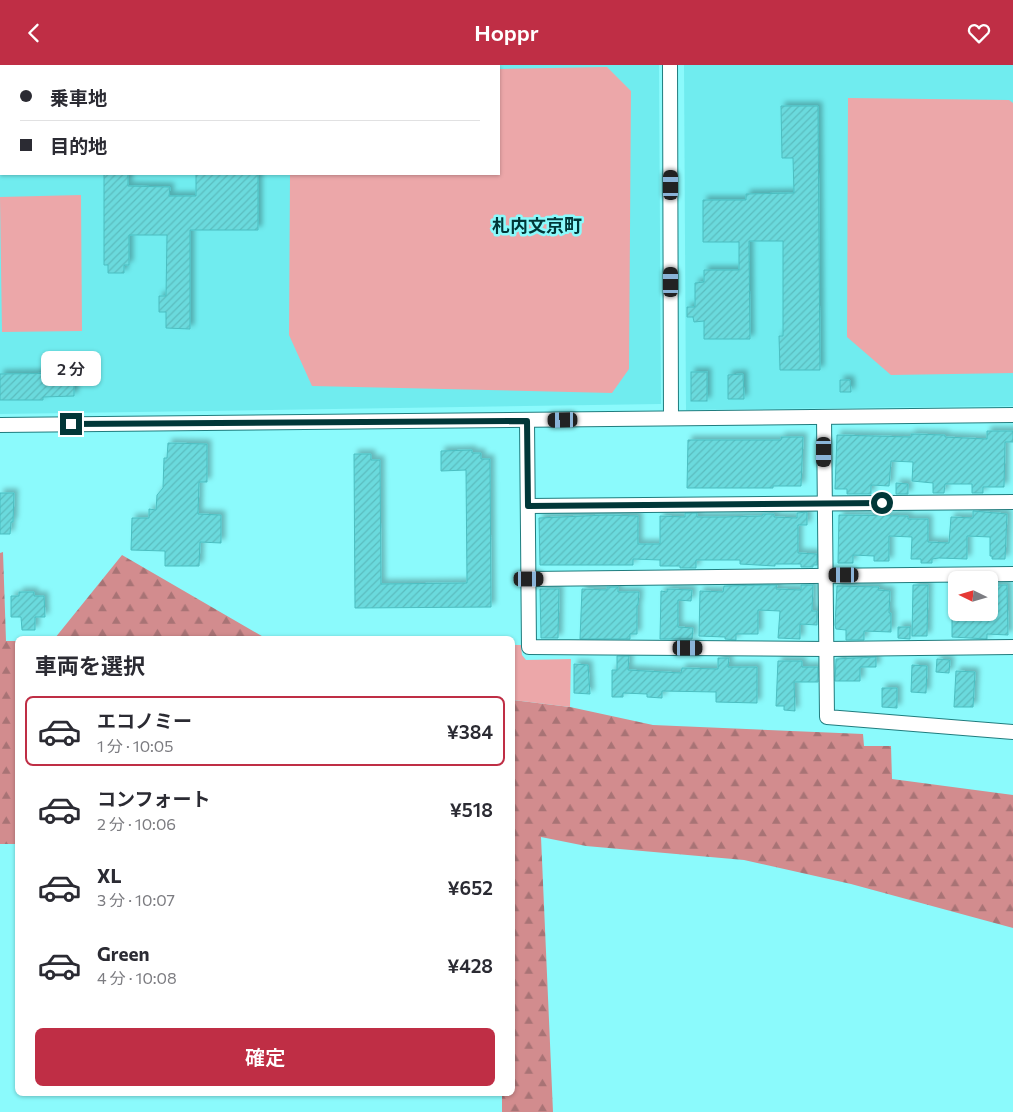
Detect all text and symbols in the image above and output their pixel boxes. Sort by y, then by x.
icon: back [20,19,48,47]
text: Hoppr [474,19,539,46]
icon: heart [965,19,993,47]
text: 乗車地 [50,86,107,109]
text: 目的地 [50,134,107,157]
car [663,170,678,200]
district label: 札内文京町 [492,214,582,236]
car [663,267,678,297]
callout: 2 分 [41,351,101,387]
text: 2 分 [57,359,85,378]
car [547,412,578,428]
route end [60,413,82,435]
car [816,437,831,467]
route start [871,492,893,514]
car [829,568,859,583]
north arrow [948,571,998,621]
map controls [948,571,998,621]
car [514,572,544,587]
car [673,641,703,656]
text: 車両を選択 [35,652,145,679]
icon: car [37,709,82,754]
text: エコノミー [97,709,192,732]
text: ¥384 [447,720,493,743]
text: 1 分 · 10:05 [97,736,174,755]
icon: car [37,787,82,832]
text: コンフォート [97,787,210,810]
text: ¥518 [450,798,493,821]
text: 2 分 · 10:06 [97,814,176,833]
text: XL [97,864,122,887]
icon: car [37,865,82,910]
text: ¥652 [448,876,493,899]
text: 3 分 · 10:07 [97,890,175,909]
text: Green [97,942,149,965]
icon: car [37,943,82,988]
text: ¥428 [447,954,493,977]
text: 4 分 · 10:08 [97,968,177,987]
button: 確定 [35,1028,495,1086]

